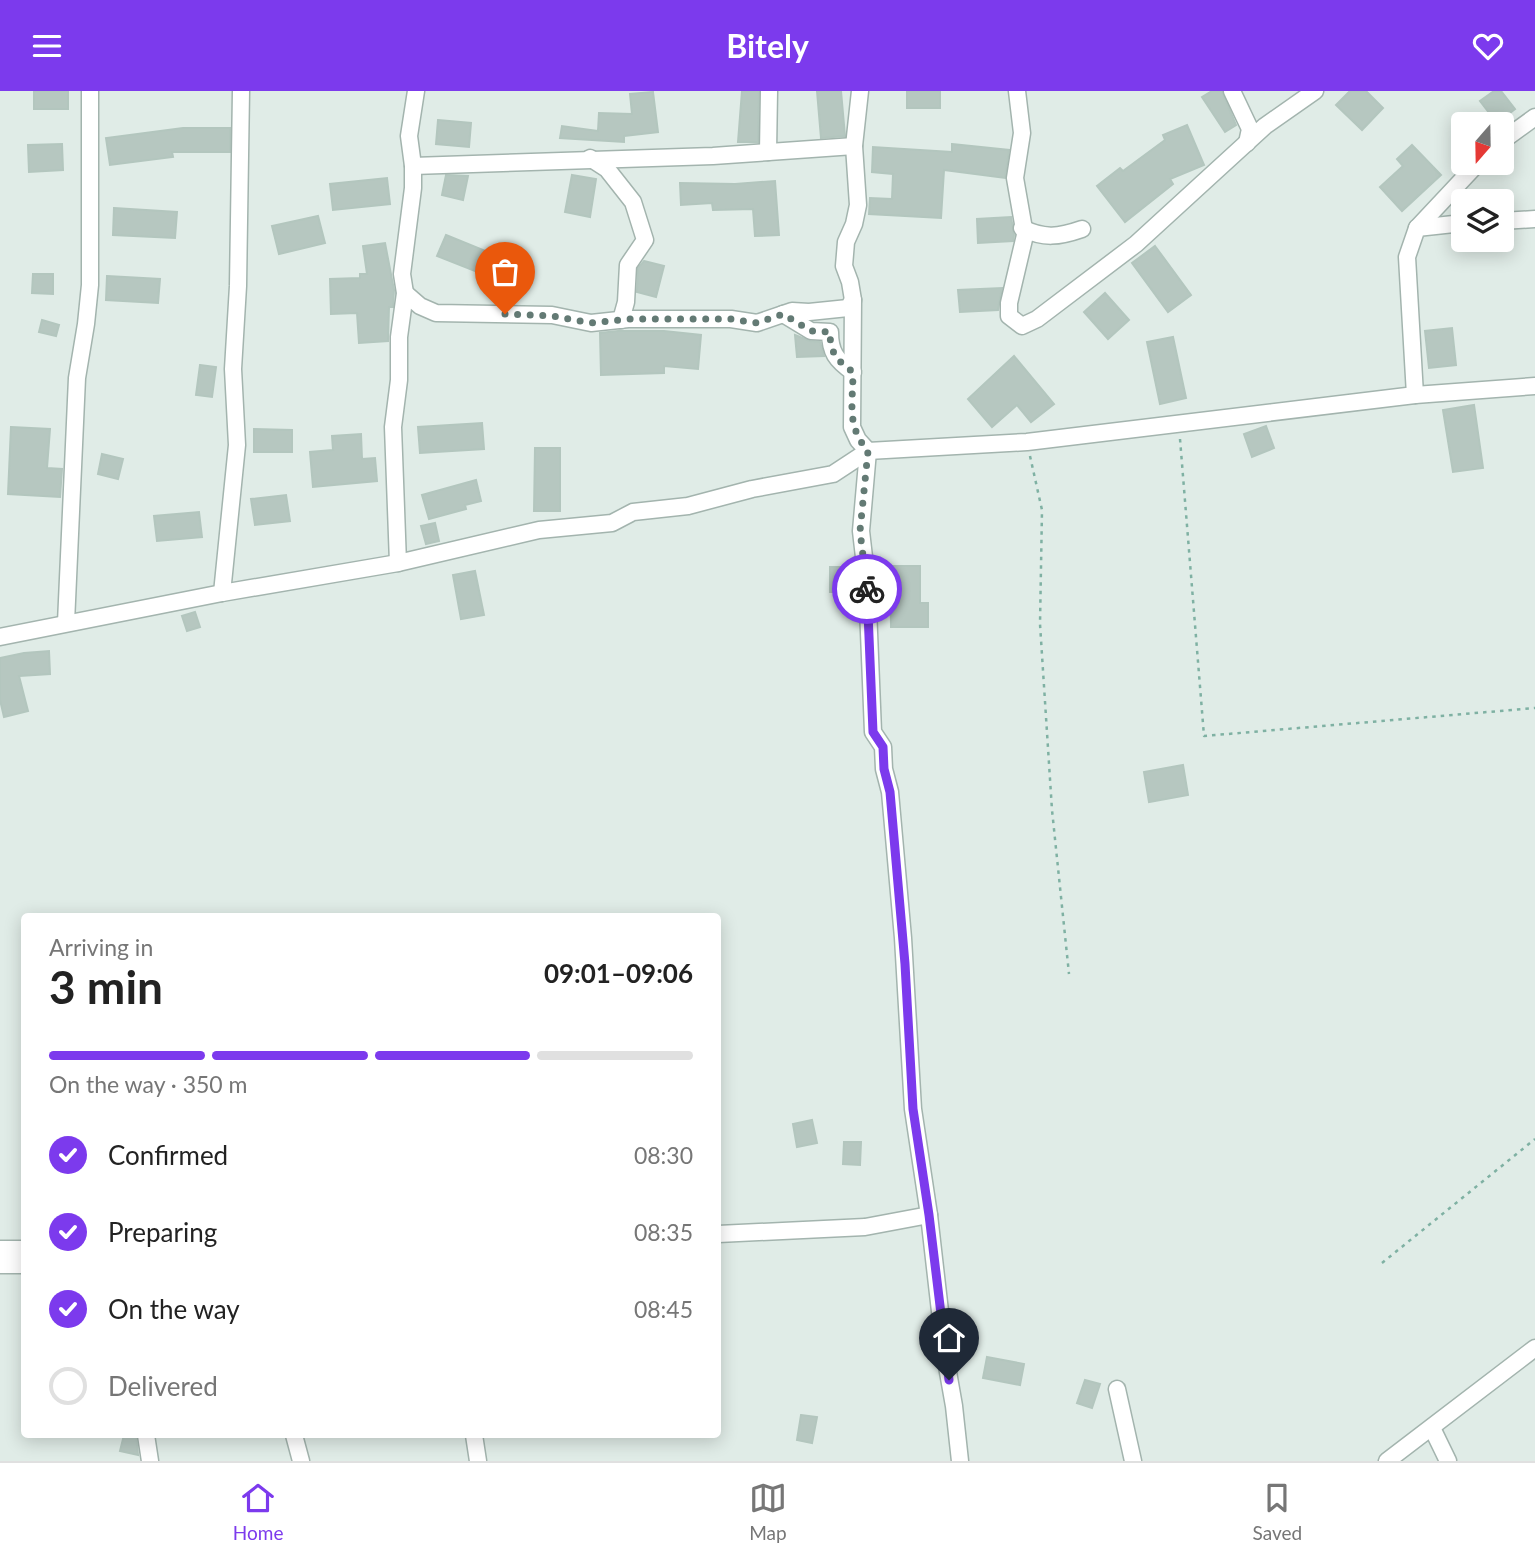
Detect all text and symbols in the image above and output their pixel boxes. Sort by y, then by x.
text: Bitely [726,26,809,65]
icon: menu [28,27,66,65]
icon: heart [1469,27,1507,65]
north arrow [1451,112,1514,175]
map controls [1451,112,1514,252]
button: layers [1451,189,1514,252]
pin [475,242,535,314]
icon: bag [486,253,524,291]
courier [832,554,902,624]
icon: bike [848,570,886,608]
text: Arriving in [49,933,153,961]
text: 09:01–09:06 [544,957,693,989]
text: 3 min [49,959,163,1014]
text: On the way · 350 m [49,1070,248,1098]
icon: check [49,1136,87,1174]
text: Confirmed [108,1139,228,1171]
text: 08:30 [634,1141,693,1169]
icon: check [49,1213,87,1251]
text: Preparing [108,1216,217,1248]
text: 08:35 [634,1218,693,1246]
icon: check [49,1290,87,1328]
text: On the way [108,1293,240,1325]
text: 08:45 [634,1295,693,1323]
pin [919,1308,979,1380]
icon: home [930,1319,968,1357]
text: Delivered [108,1370,218,1402]
tab: Home [233,1479,283,1544]
tab: Map [749,1479,787,1544]
tab: Saved [1253,1479,1302,1544]

